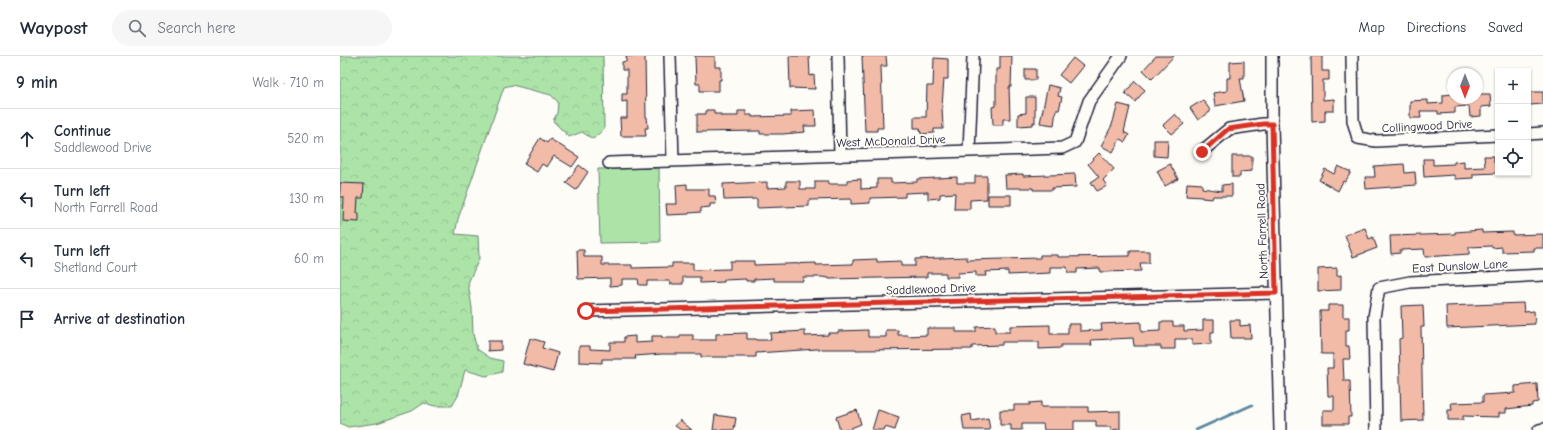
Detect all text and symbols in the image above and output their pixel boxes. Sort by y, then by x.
search box [112,10,392,46]
text: Waypost [20,17,88,39]
icon: search [126,17,148,39]
text: Search here [158,19,236,37]
text: Map [1358,19,1385,36]
text: Directions [1407,19,1466,36]
text: Saved [1488,19,1523,36]
north arrow [1447,68,1483,104]
map controls [1495,68,1531,176]
button: + [1495,68,1531,104]
text: 9 min [16,73,58,92]
text: Walk · 710 m [252,75,324,90]
button: − [1495,104,1531,140]
street label: Collingwood Drive [1381,117,1473,135]
text: Continue [54,122,111,140]
icon: ahead [16,128,38,150]
text: 520 m [287,131,324,146]
street label: West McDonald Drive [836,132,946,150]
text: Saddlewood Drive [54,140,152,155]
button: locate [1495,140,1531,176]
route end [1193,143,1211,161]
text: Turn left [54,182,110,200]
street label: North Farrell Road [1253,183,1271,279]
icon: left [16,188,38,210]
text: 130 m [289,191,324,206]
text: North Farrell Road [54,200,158,215]
text: Turn left [54,242,110,260]
icon: left [16,248,38,270]
text: 60 m [294,251,324,266]
street label: East Dunslow Lane [1412,257,1508,275]
text: Shetland Court [54,260,137,275]
street label: Saddlewood Drive [886,280,976,298]
route start [577,302,595,320]
icon: arrive [16,308,38,330]
text: Arrive at destination [54,310,185,328]

